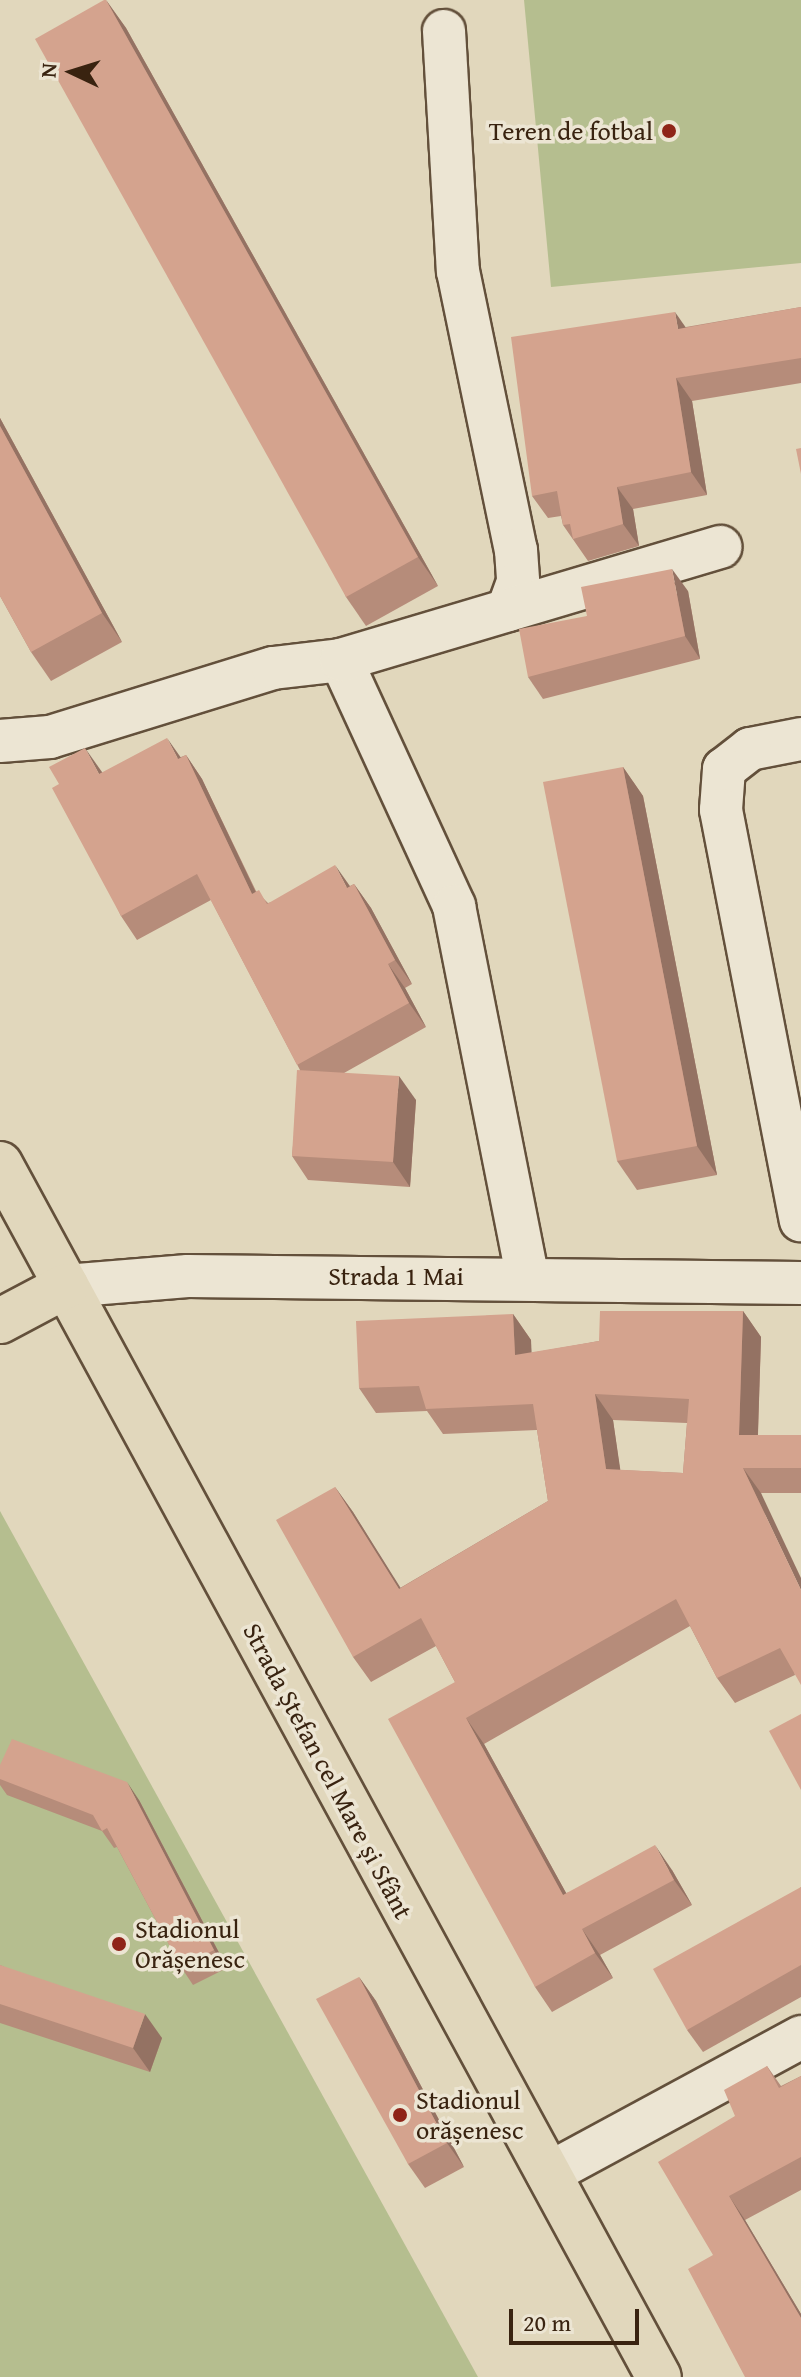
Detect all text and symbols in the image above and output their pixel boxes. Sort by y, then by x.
north arrow [32,32,112,112]
text: N [32,62,65,79]
place label: Teren de fotbal [489,115,653,147]
marker: Teren de fotbal [660,122,678,140]
street label: Strada 1 Mai [328,1260,464,1292]
street label: Strada Ștefan cel Mare și Sfânt [237,1618,419,1924]
place label: Stadionul Orășenesc [135,1913,245,1974]
marker: Stadionul Orășenesc [110,1935,128,1953]
place label: Stadionul orășenesc [416,2084,523,2146]
marker: Stadionul orășenesc [391,2106,409,2124]
scale bar [513,2293,643,2343]
text: 20 m [523,2305,571,2340]

